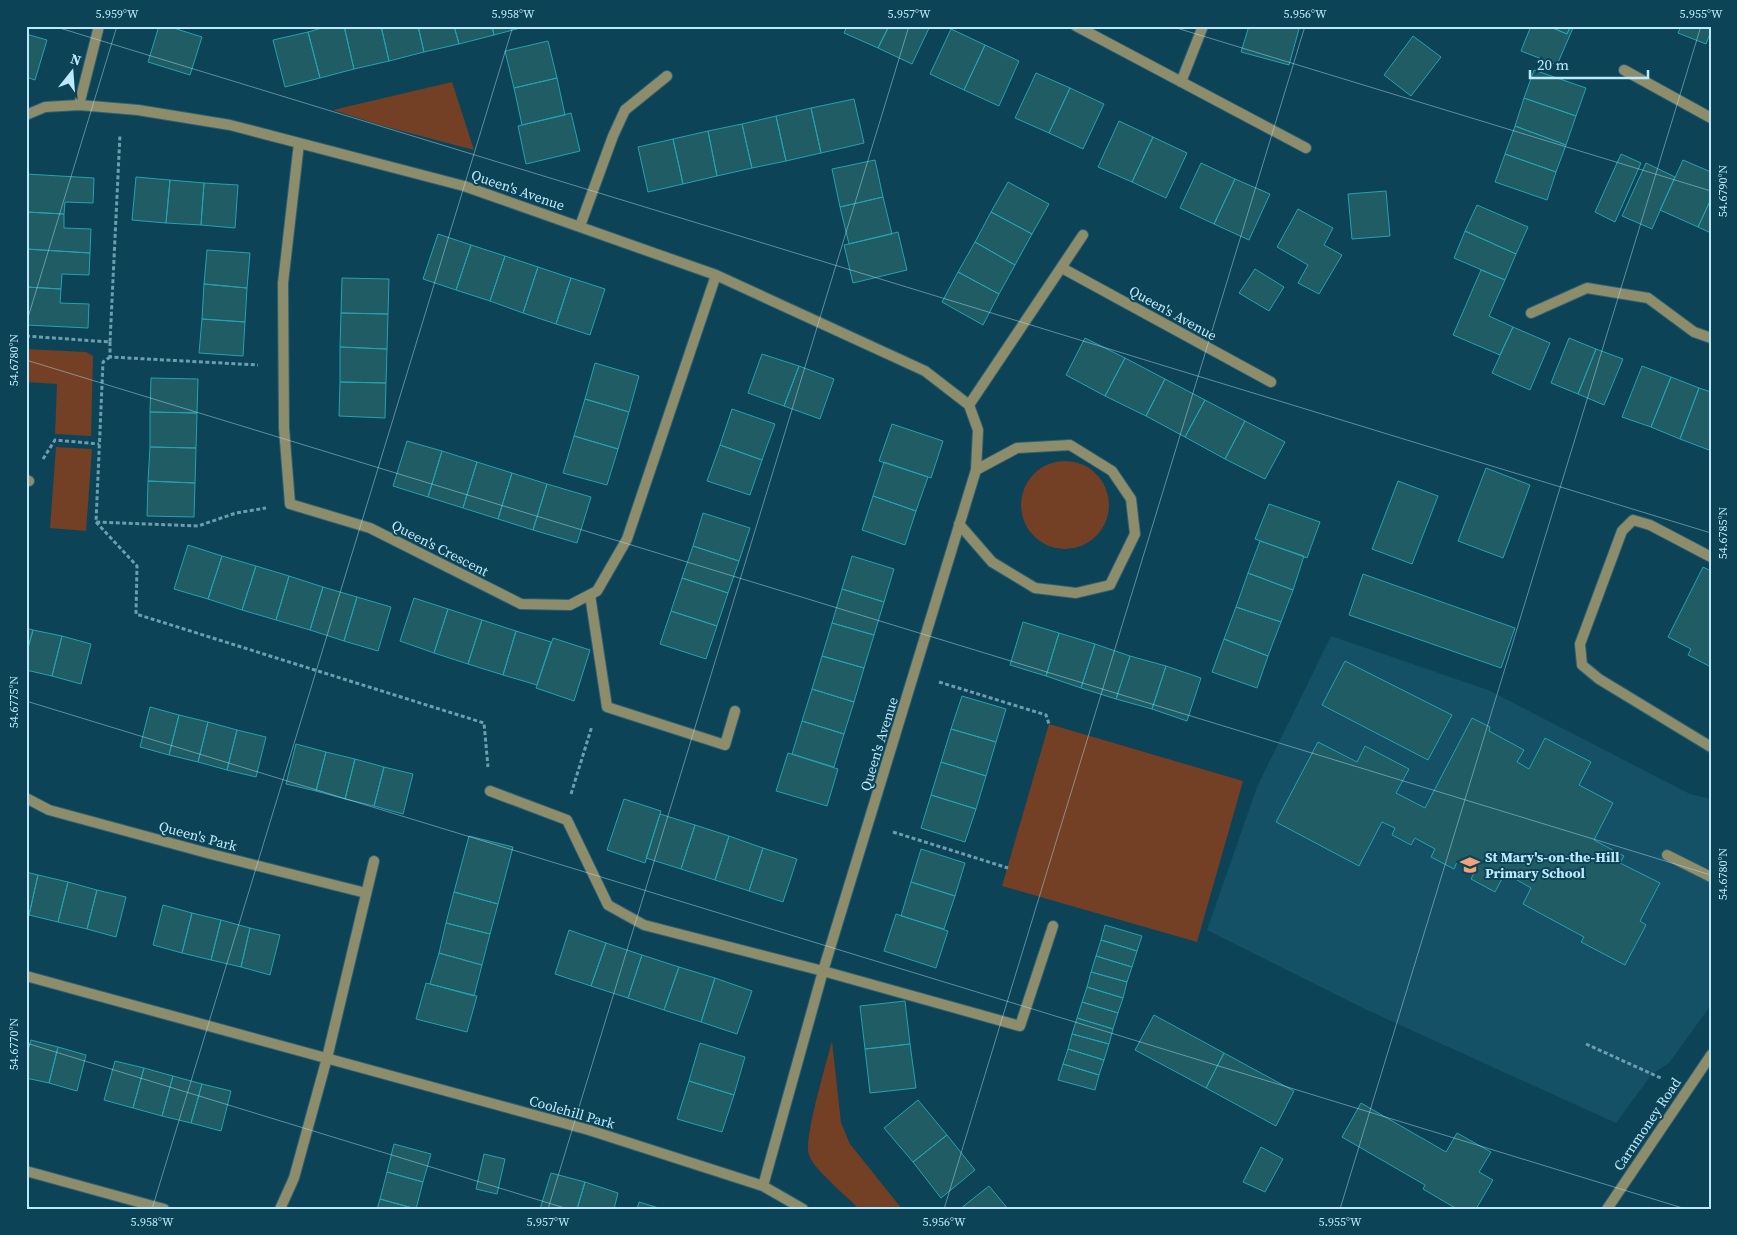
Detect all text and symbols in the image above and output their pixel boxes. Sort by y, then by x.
text: 5.959°W [95,6,139,22]
text: 5.958°W [491,6,535,22]
text: 5.957°W [887,6,931,22]
text: 5.956°W [1283,6,1327,22]
text: 5.955°W [1679,6,1723,22]
north arrow [48,48,98,98]
scale bar [1530,48,1647,80]
text: N [68,49,84,71]
text: 20 m [1537,54,1569,75]
street label: Queen's Avenue [469,165,567,215]
text: 54.6790°N [1715,165,1731,217]
street label: Queen's Avenue [1126,281,1220,345]
text: 54.6780°N [6,334,22,386]
text: 54.6785°N [1715,507,1731,559]
street label: Queen's Crescent [388,515,492,581]
text: 54.6775°N [6,676,22,728]
street label: Queen's Avenue [855,694,903,794]
street label: Queen's Park [157,816,240,856]
place label: St Mary's-on-the-Hill Primary School [1485,847,1620,883]
text: 54.6780°N [1715,848,1731,900]
school or university icon: St Mary's-on-the-Hill Primary School [1459,854,1481,876]
text: 54.6770°N [6,1018,22,1070]
street label: Carnmoney Road [1608,1073,1686,1174]
street label: Coolehill Park [527,1090,617,1134]
text: 5.958°W [130,1214,174,1230]
text: 5.957°W [526,1214,570,1230]
text: 5.956°W [922,1214,966,1230]
text: 5.955°W [1318,1214,1362,1230]

